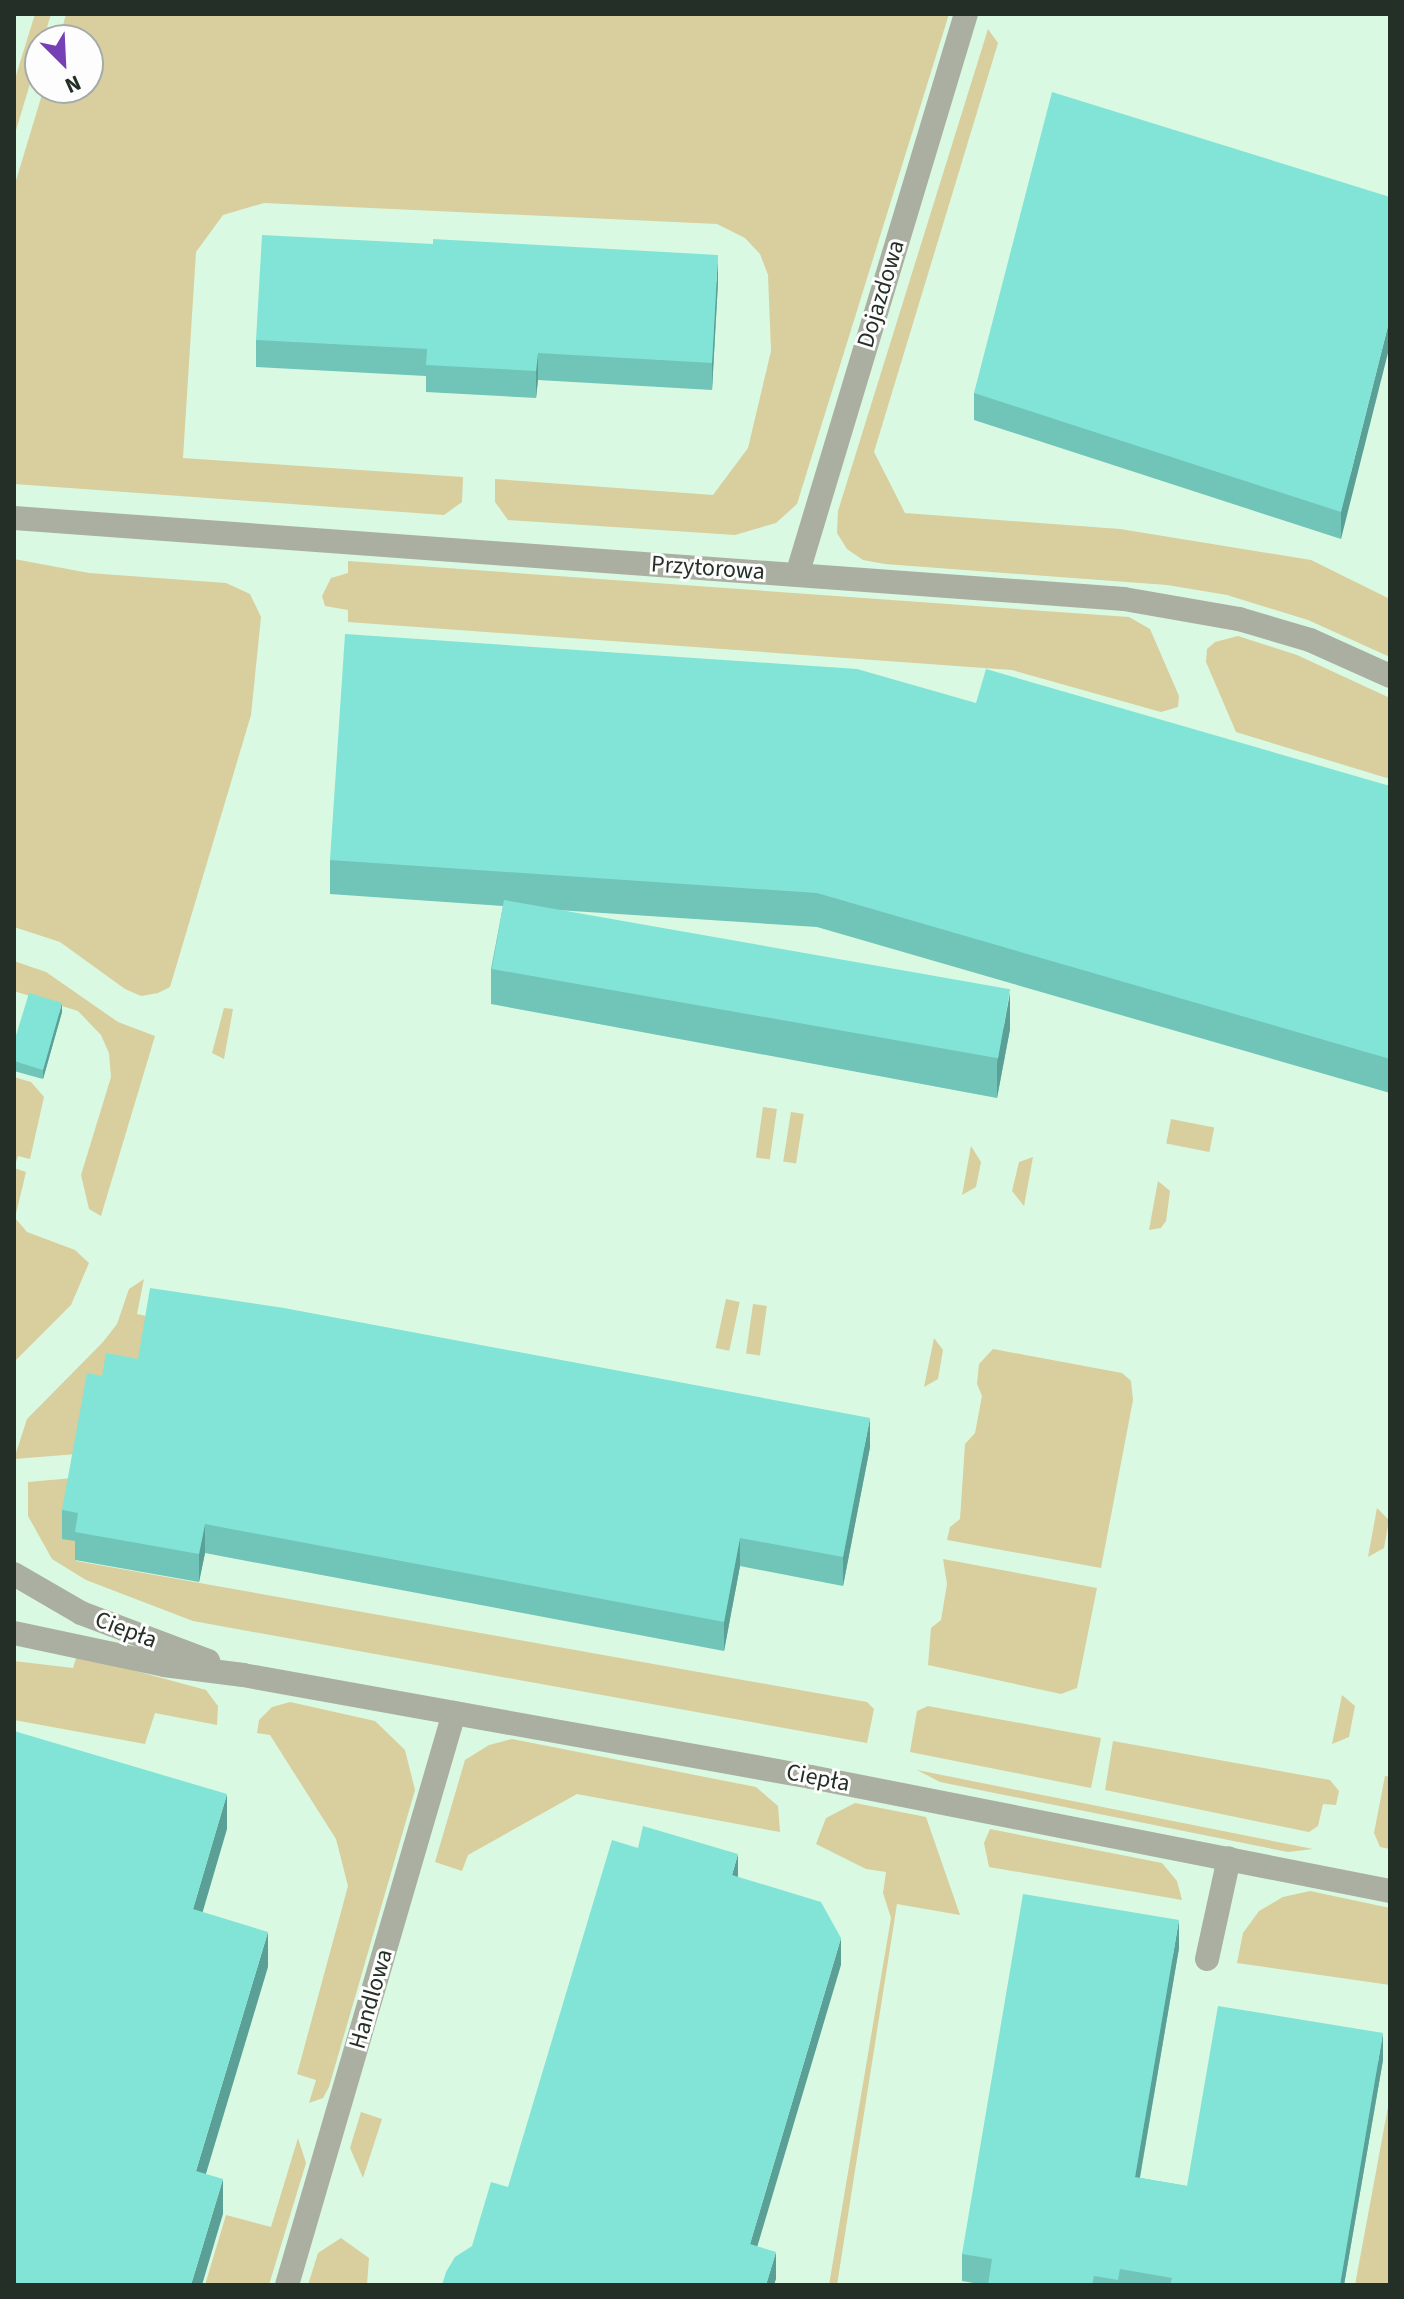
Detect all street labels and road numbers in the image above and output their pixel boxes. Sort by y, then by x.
street label: Dojazdowa [851,237,911,351]
street label: Przytorowa [650,550,766,586]
street label: Ciepła [91,1605,161,1655]
street label: Ciepła [784,1758,852,1798]
street label: Handlowa [343,1946,399,2052]

